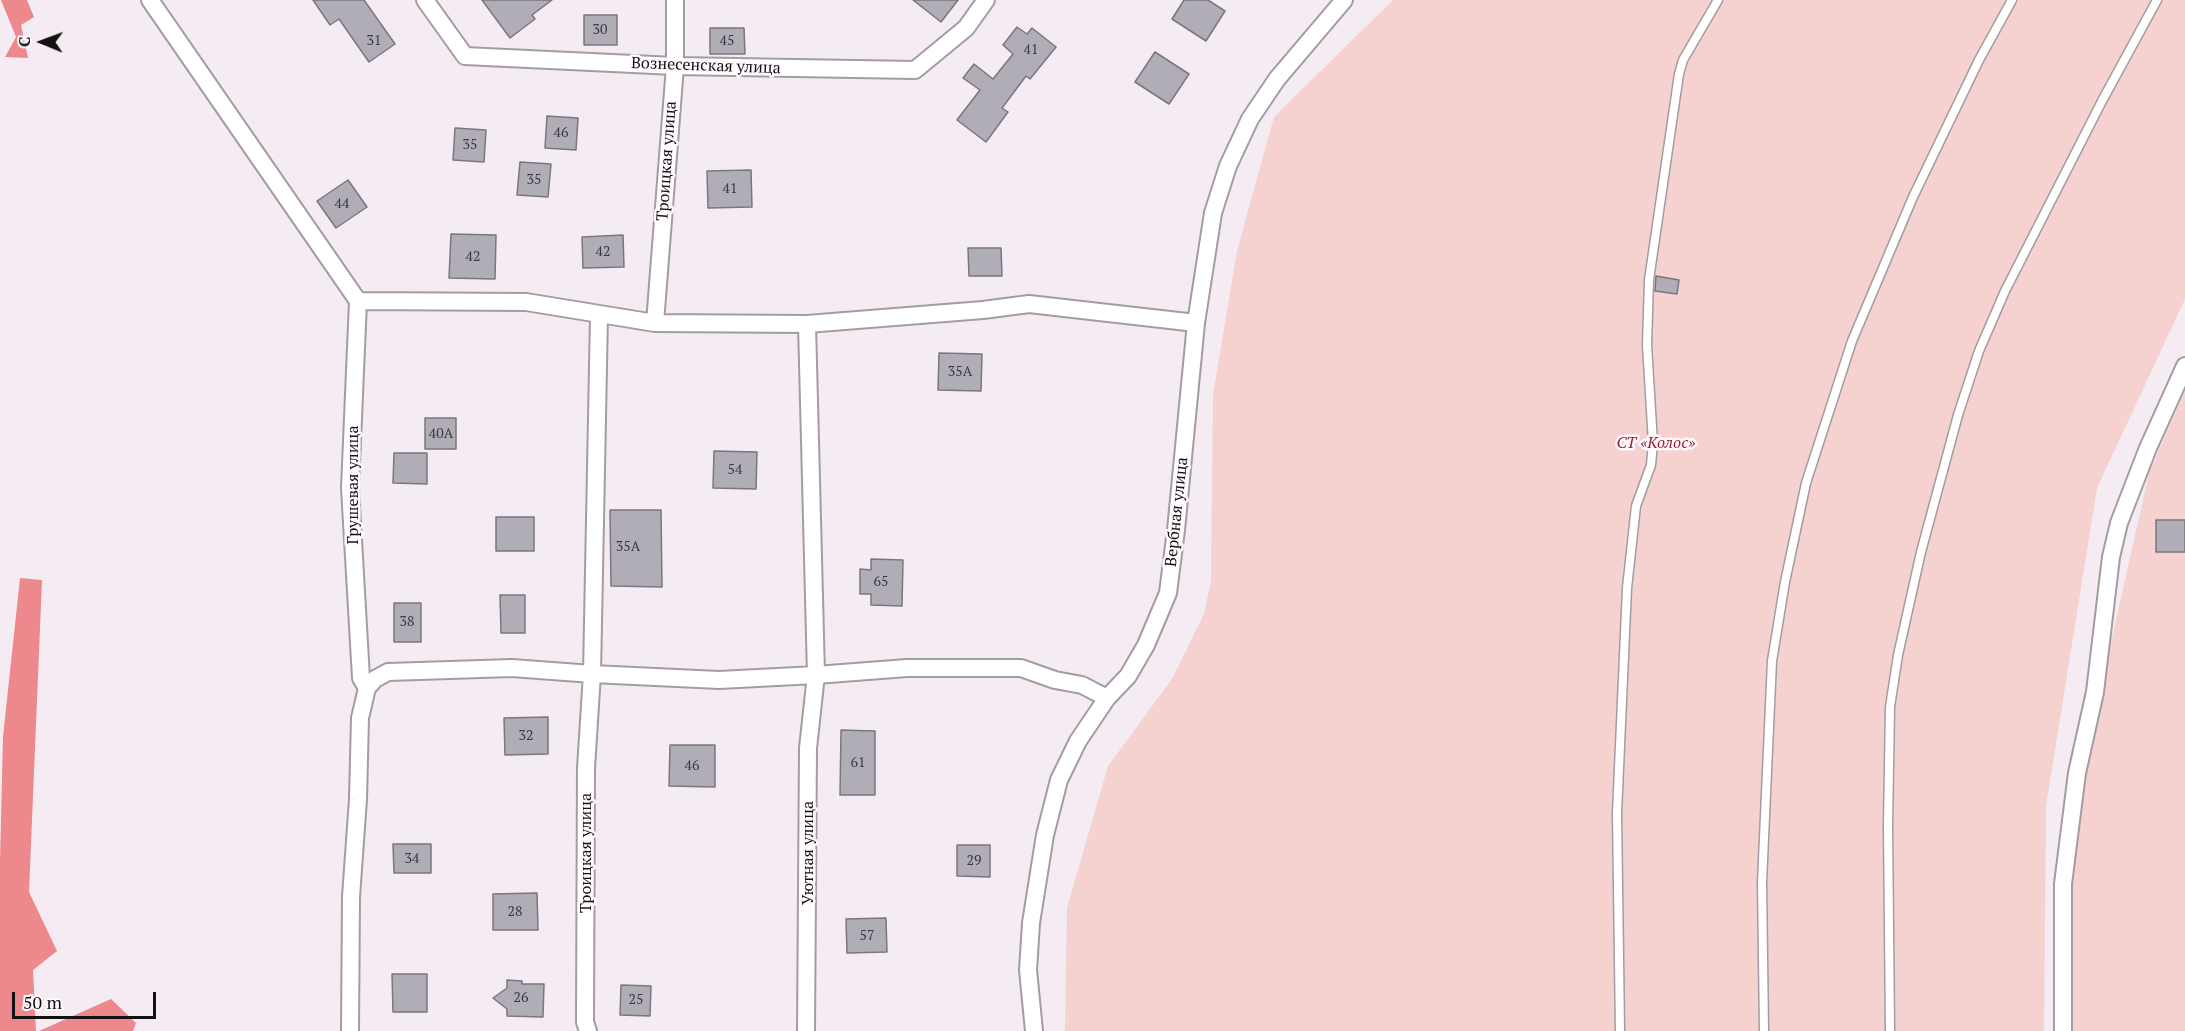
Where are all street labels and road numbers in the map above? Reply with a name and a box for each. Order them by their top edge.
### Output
street label: Вознесенская улица [631,54,781,78]
street label: Троицкая улица [653,100,681,222]
street label: Грушевая улица [343,425,363,545]
street label: Вербная улица [1162,456,1192,568]
street label: Троицкая улица [576,793,596,913]
street label: Уютная улица [798,801,818,905]

